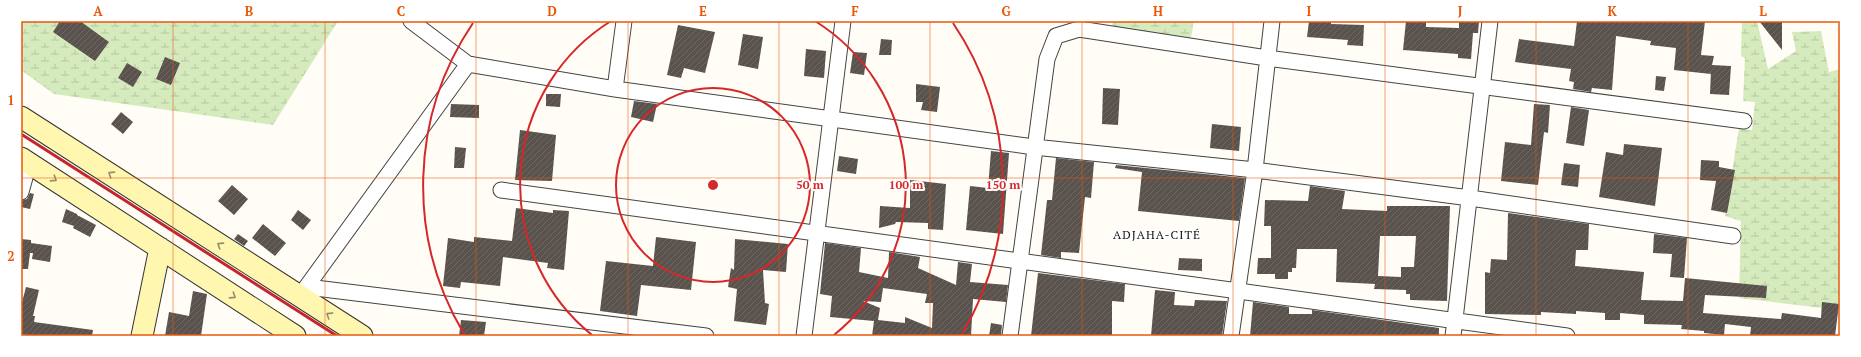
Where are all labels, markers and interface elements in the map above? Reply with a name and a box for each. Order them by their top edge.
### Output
text: A [93,2,103,20]
text: B [245,2,253,20]
text: C [397,2,405,20]
text: D [547,2,557,20]
text: E [699,2,707,20]
text: F [851,2,859,20]
text: G [1001,2,1011,20]
text: H [1153,2,1163,20]
text: I [1307,2,1312,20]
text: J [1458,2,1463,20]
text: K [1607,2,1617,20]
text: L [1759,2,1767,20]
text: 1 [7,91,15,109]
one-way arrow [108,172,115,179]
one-way arrow [50,174,57,182]
text: 50 m [796,177,824,192]
text: 100 m [889,177,923,192]
text: 150 m [986,177,1020,192]
centre of rings [706,178,720,192]
district label: ADJAHA-CITÉ [1113,227,1201,242]
one-way arrow [217,242,224,249]
text: 2 [7,247,15,265]
one-way arrow [229,291,236,299]
one-way arrow [326,312,333,320]

